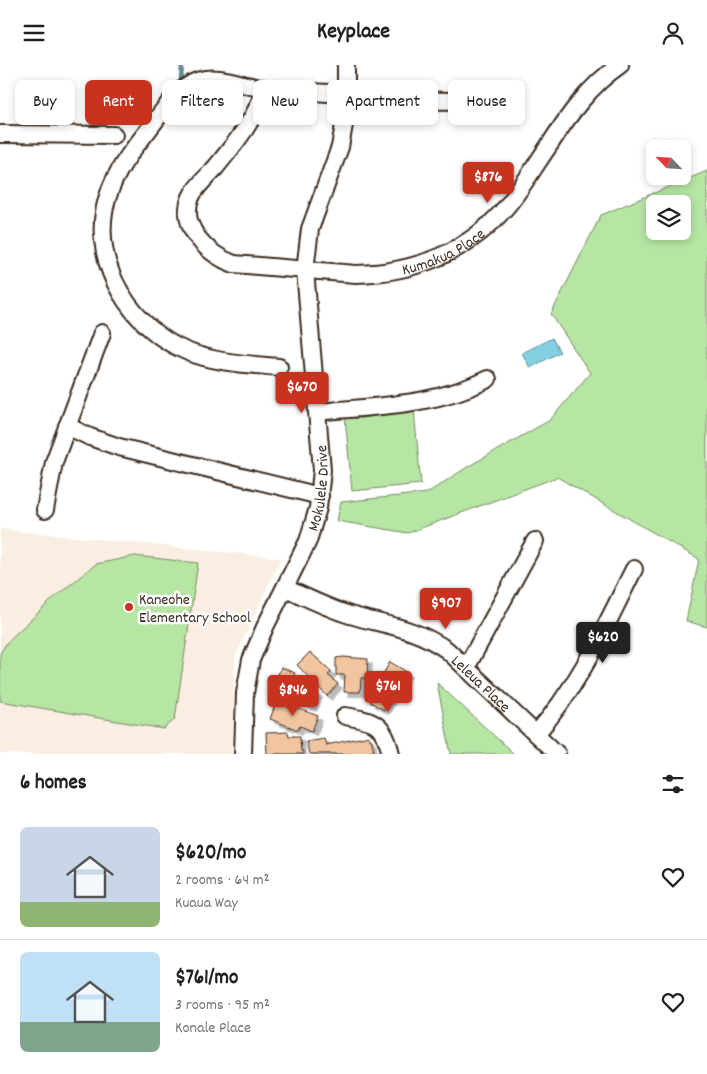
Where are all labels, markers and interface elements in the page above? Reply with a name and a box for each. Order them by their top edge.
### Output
text: Keyplace [317,17,390,48]
icon: menu [20,19,48,47]
icon: person [659,19,687,47]
chip: Buy [15,80,75,125]
chip: Rent [85,80,152,125]
chip: Filters [162,80,243,125]
chip: New [253,80,317,125]
chip: Apartment [327,80,438,125]
chip: House [448,80,525,125]
north arrow [646,140,691,185]
map controls [646,140,691,240]
pin: $876 [458,161,518,204]
text: $876 [474,166,502,189]
button: layers [646,195,691,240]
street label: Kumakua Place [400,224,491,282]
pin: $670 [272,371,332,414]
text: $670 [287,376,317,399]
street label: Mokulele Drive [303,444,336,534]
pin: $907 [416,587,476,630]
place label: Kaneohe Elementary School [139,589,251,630]
text: $907 [431,592,461,615]
marker: Kaneohe Elementary School [123,601,135,613]
pin: $620 [573,621,633,664]
text: $620 [587,626,619,649]
street label: Leleua Place [445,651,515,719]
pin: $761 [358,671,418,713]
pin: $846 [263,675,323,717]
text: $761 [375,675,401,698]
text: $846 [278,679,308,702]
text: 6 homes [20,769,87,799]
icon: filters [659,770,687,798]
text: $620/mo [175,839,246,869]
icon: home [60,847,120,907]
icon: heart [659,863,687,891]
text: 2 rooms · 64 m² [175,869,270,892]
text: Kuaua Way [175,892,238,915]
text: $761/mo [175,964,238,994]
icon: home [60,972,120,1032]
icon: heart [659,988,687,1016]
text: 3 rooms · 95 m² [175,994,270,1017]
text: Konale Place [175,1017,251,1040]

